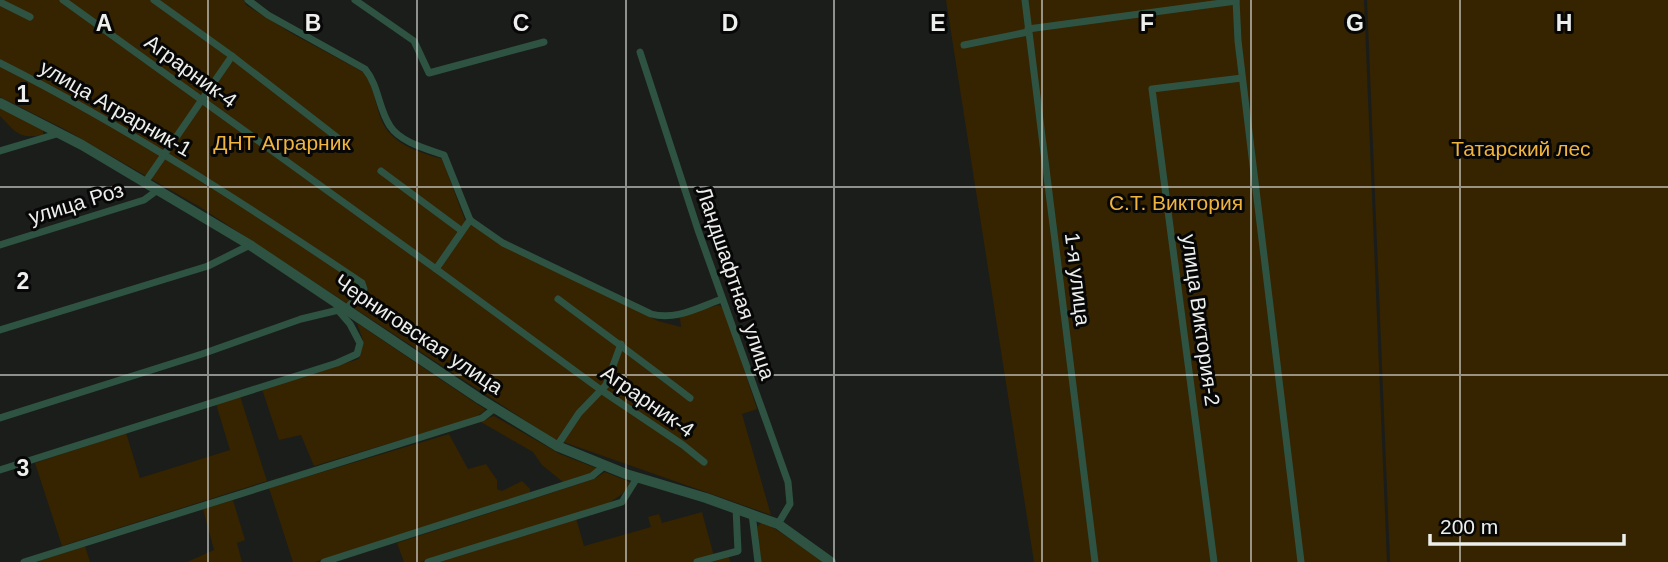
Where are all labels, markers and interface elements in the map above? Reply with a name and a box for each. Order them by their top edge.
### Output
text: A [96,10,112,36]
text: B [305,10,321,36]
text: C [513,10,529,36]
text: D [722,10,738,36]
text: E [930,10,946,36]
text: F [1140,10,1154,36]
text: G [1346,10,1364,36]
text: H [1556,10,1572,36]
street label: Аграрник-4 [141,30,242,112]
street label: улица Аграрник-1 [36,55,196,161]
text: 1 [17,81,30,107]
park label: ДНТ Аграрник [213,131,351,154]
park label: Татарский лес [1451,137,1591,160]
street label: улица Роз [26,178,126,228]
street label: Ландшафтная улица [692,184,780,383]
park label: С.Т. Виктория [1109,191,1243,214]
street label: 1-я улица [1061,231,1095,327]
street label: улица Виктория-2 [1178,233,1224,407]
text: 2 [17,268,29,294]
street label: Черниговская улица [331,269,507,399]
street label: Аграрник-4 [597,361,699,442]
text: 3 [17,455,29,481]
scale bar [1430,503,1624,546]
text: 200 m [1440,515,1498,538]

